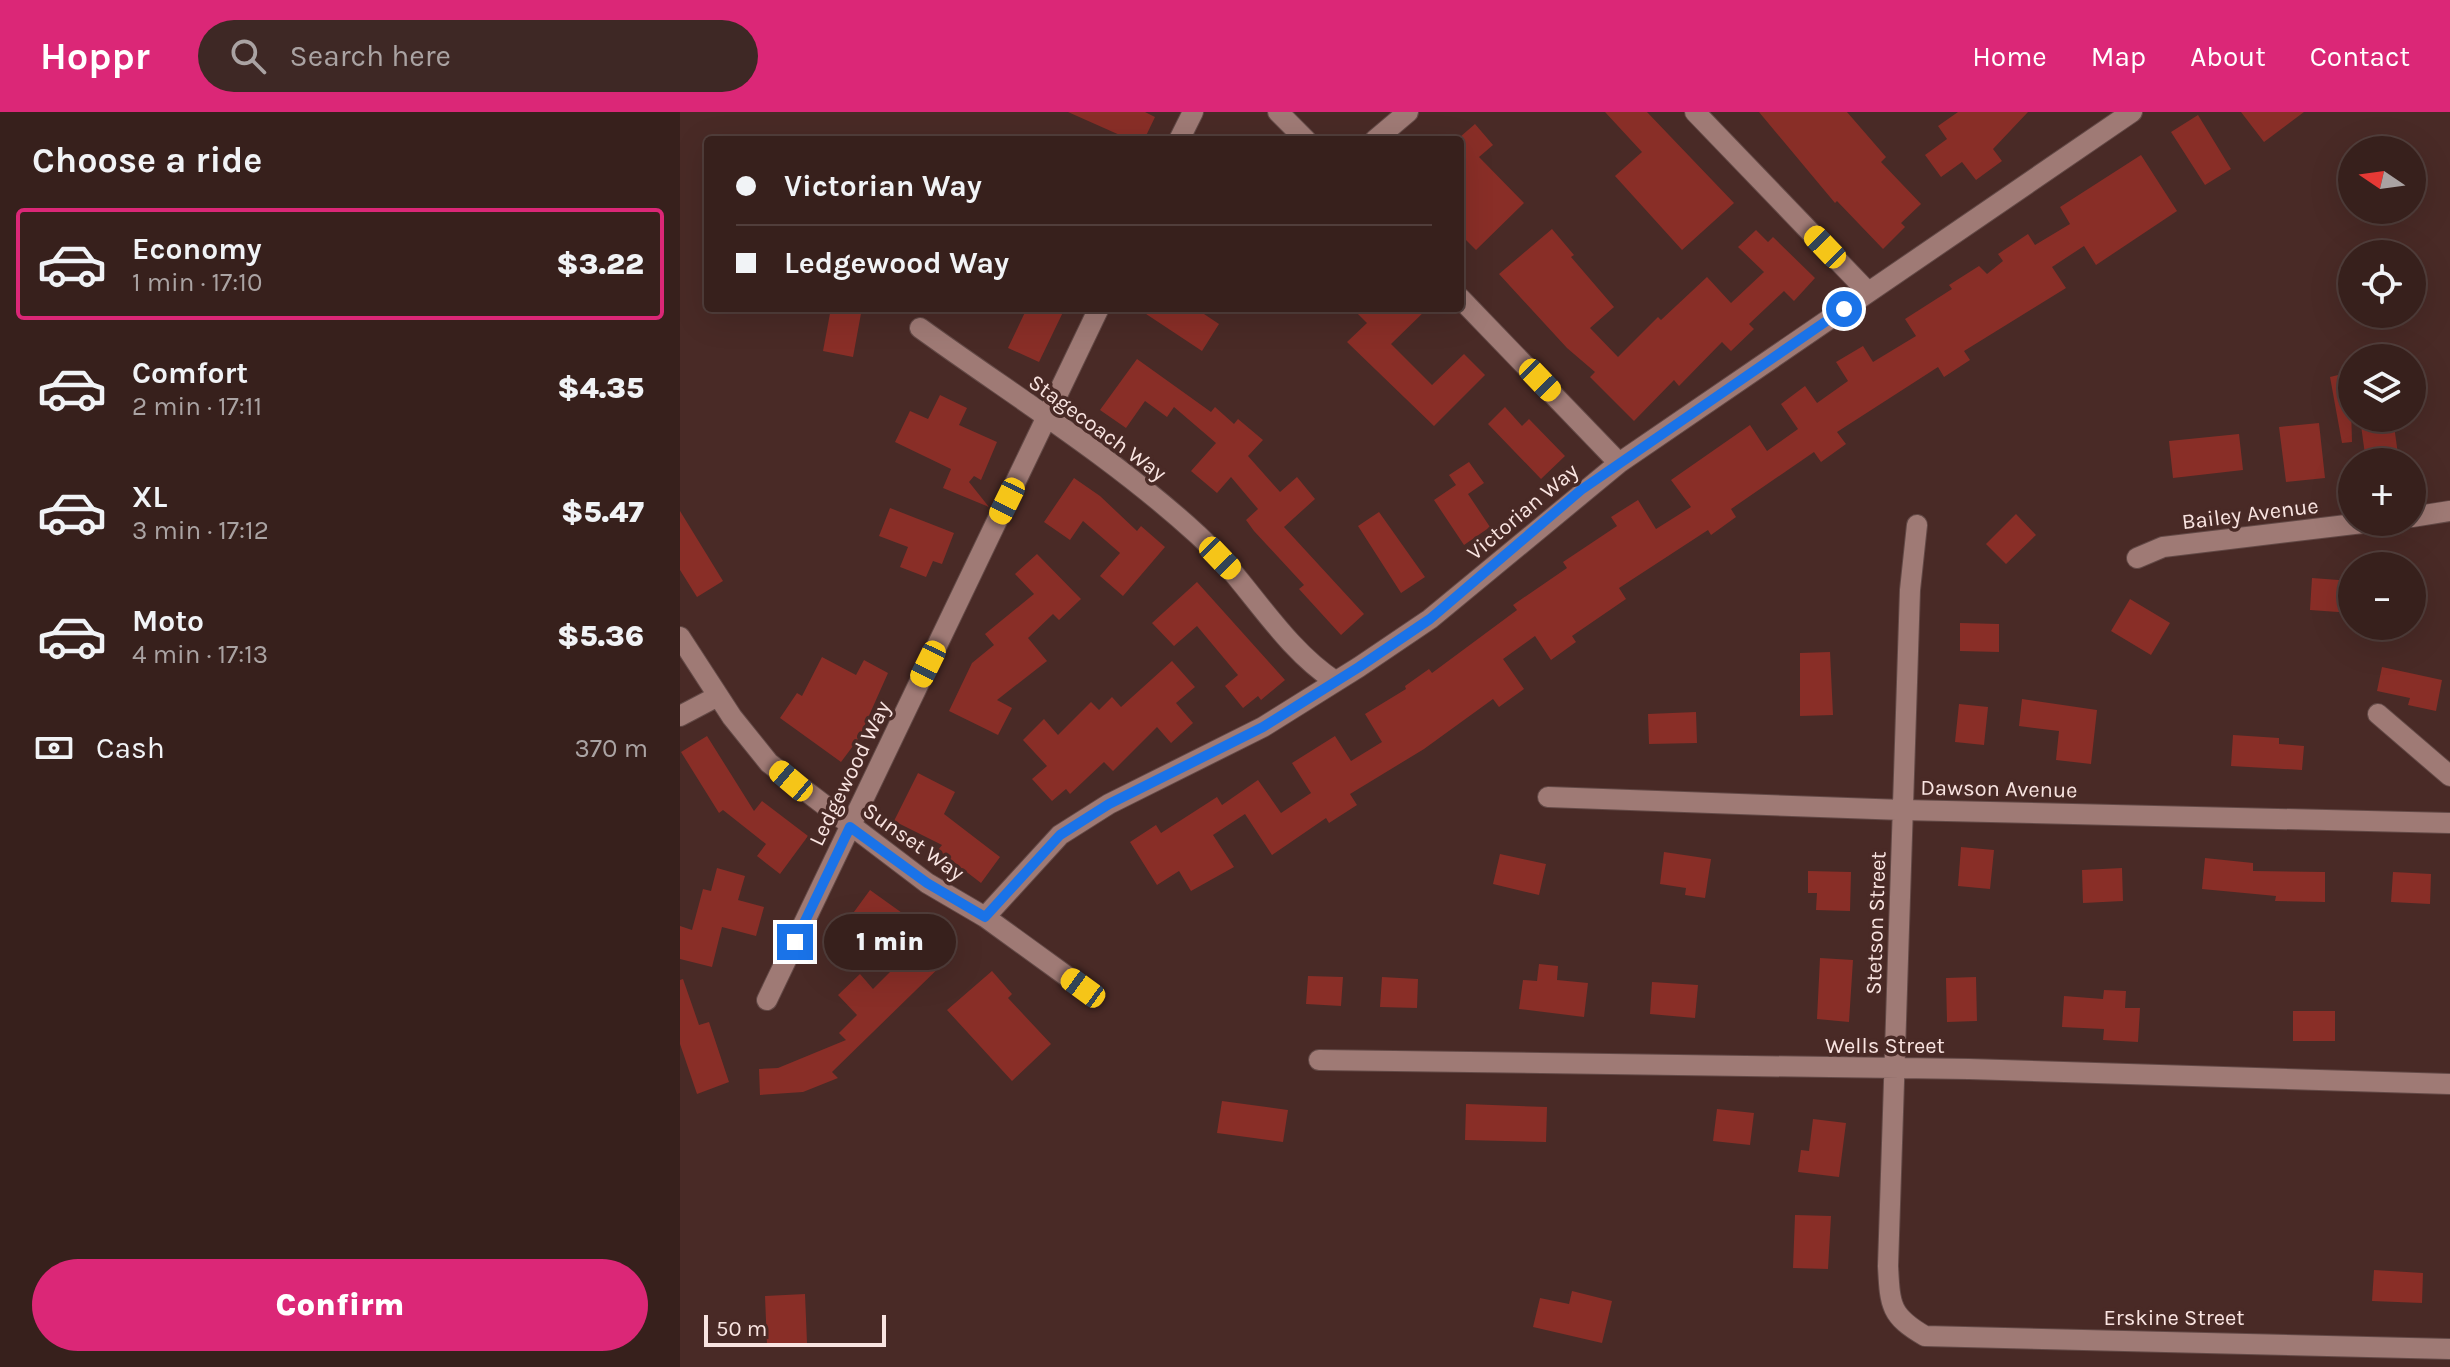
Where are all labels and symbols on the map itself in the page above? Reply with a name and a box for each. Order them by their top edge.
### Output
north arrow [2338,136,2426,224]
car [1800,221,1850,273]
route start [1826,291,1862,327]
car [1515,354,1565,406]
street label: Stagecoach Way [1023,369,1171,487]
street label: Victorian Way [1462,458,1583,566]
car [986,474,1028,528]
street label: Bailey Avenue [2180,493,2320,535]
car [1195,532,1245,584]
car [907,637,949,691]
street label: Ledgewood Way [804,697,896,850]
car [765,756,817,806]
street label: Dawson Avenue [1920,775,2078,803]
street label: Sunset Way [858,797,969,886]
street label: Stetson Street [1861,851,1891,995]
callout: 1 min [823,914,955,970]
route end [777,924,813,960]
car [1057,964,1109,1012]
street label: Wells Street [1825,1033,1945,1059]
street label: Erskine Street [2103,1305,2245,1331]
scale bar [704,1311,886,1347]

